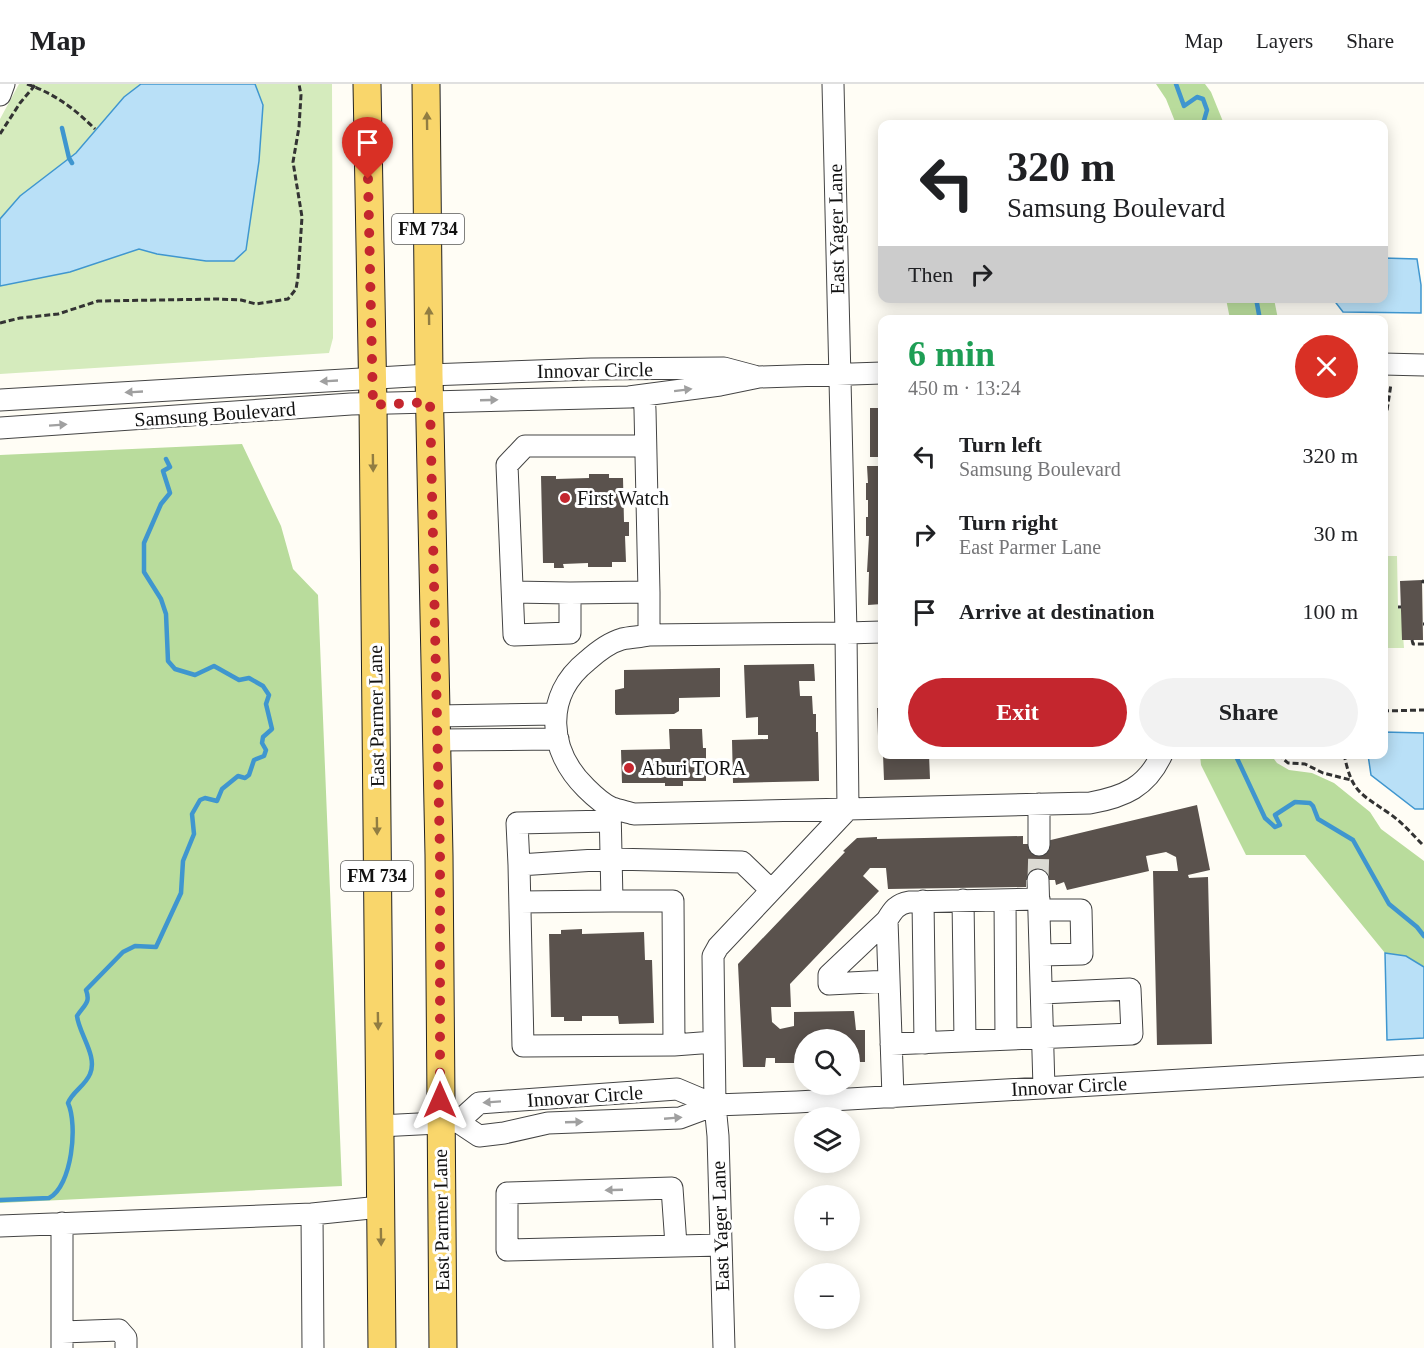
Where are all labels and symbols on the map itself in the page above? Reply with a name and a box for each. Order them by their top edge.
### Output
one-way arrow [422,112,432,131]
pin [342,117,393,179]
street label: East Yager Lane [824,163,849,294]
road number: FM 734 [392,214,464,244]
one-way arrow [424,307,434,326]
street label: Innovar Circle [537,358,653,382]
one-way arrow [320,376,339,385]
one-way arrow [674,386,693,395]
one-way arrow [125,387,144,397]
one-way arrow [479,396,498,405]
street label: Samsung Boulevard [134,397,296,432]
one-way arrow [49,420,68,429]
one-way arrow [368,454,378,473]
place label: First Watch [577,487,669,509]
marker: First Watch [558,491,572,505]
street label: East Parmer Lane [364,645,388,787]
place label: Aburi TORA [641,757,747,779]
marker: Aburi TORA [622,761,636,775]
one-way arrow [372,817,381,836]
road number: FM 734 [341,861,413,891]
one-way arrow [374,1012,383,1031]
position arrow [408,1068,472,1132]
street label: Innovar Circle [1010,1072,1128,1100]
street label: Innovar Circle [526,1081,644,1111]
one-way arrow [482,1097,501,1107]
one-way arrow [664,1113,683,1123]
one-way arrow [565,1118,584,1127]
street label: East Parmer Lane [429,1149,453,1291]
street label: East Yager Lane [707,1160,734,1292]
one-way arrow [604,1185,623,1194]
one-way arrow [376,1228,385,1247]

